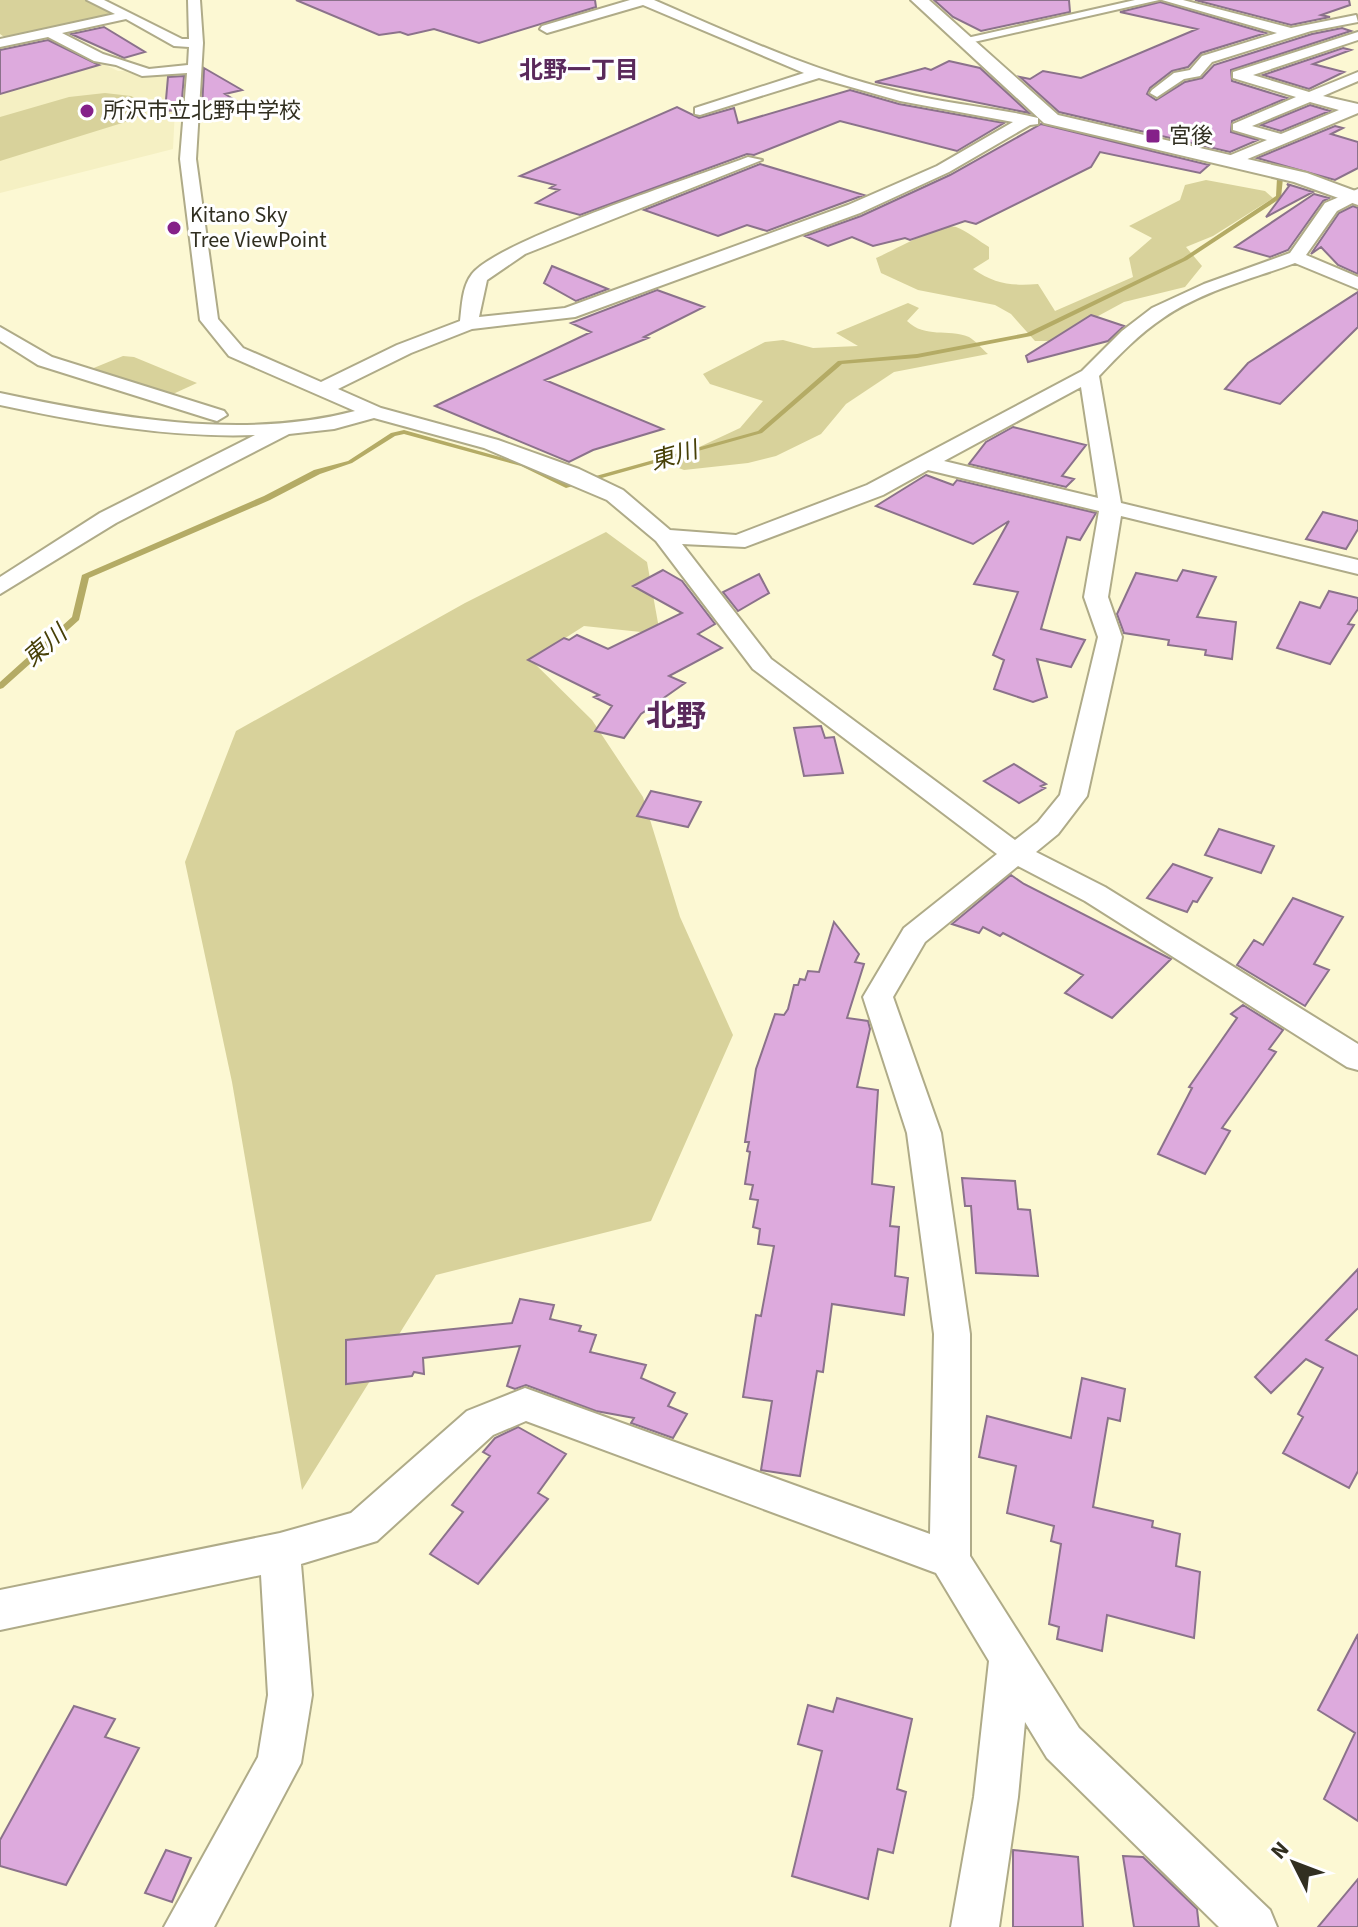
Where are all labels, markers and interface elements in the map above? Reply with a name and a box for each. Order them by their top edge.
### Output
district label: 北野一丁目 [519,53,639,88]
place label: 所沢市立北野中学校 [103,95,301,127]
marker: 所沢市立北野中学校 [78,102,96,120]
place label: 宮後 [1169,120,1213,152]
marker: 宮後 [1144,127,1162,145]
place label: Kitano Sky Tree ViewPoint [190,199,327,256]
marker: Kitano Sky Tree ViewPoint [165,219,183,237]
water label: 東川 [646,432,705,479]
water label: 東川 [15,615,77,675]
district label: 北野 [646,695,706,738]
north arrow [1254,1823,1334,1903]
text: N [1263,1834,1297,1866]

